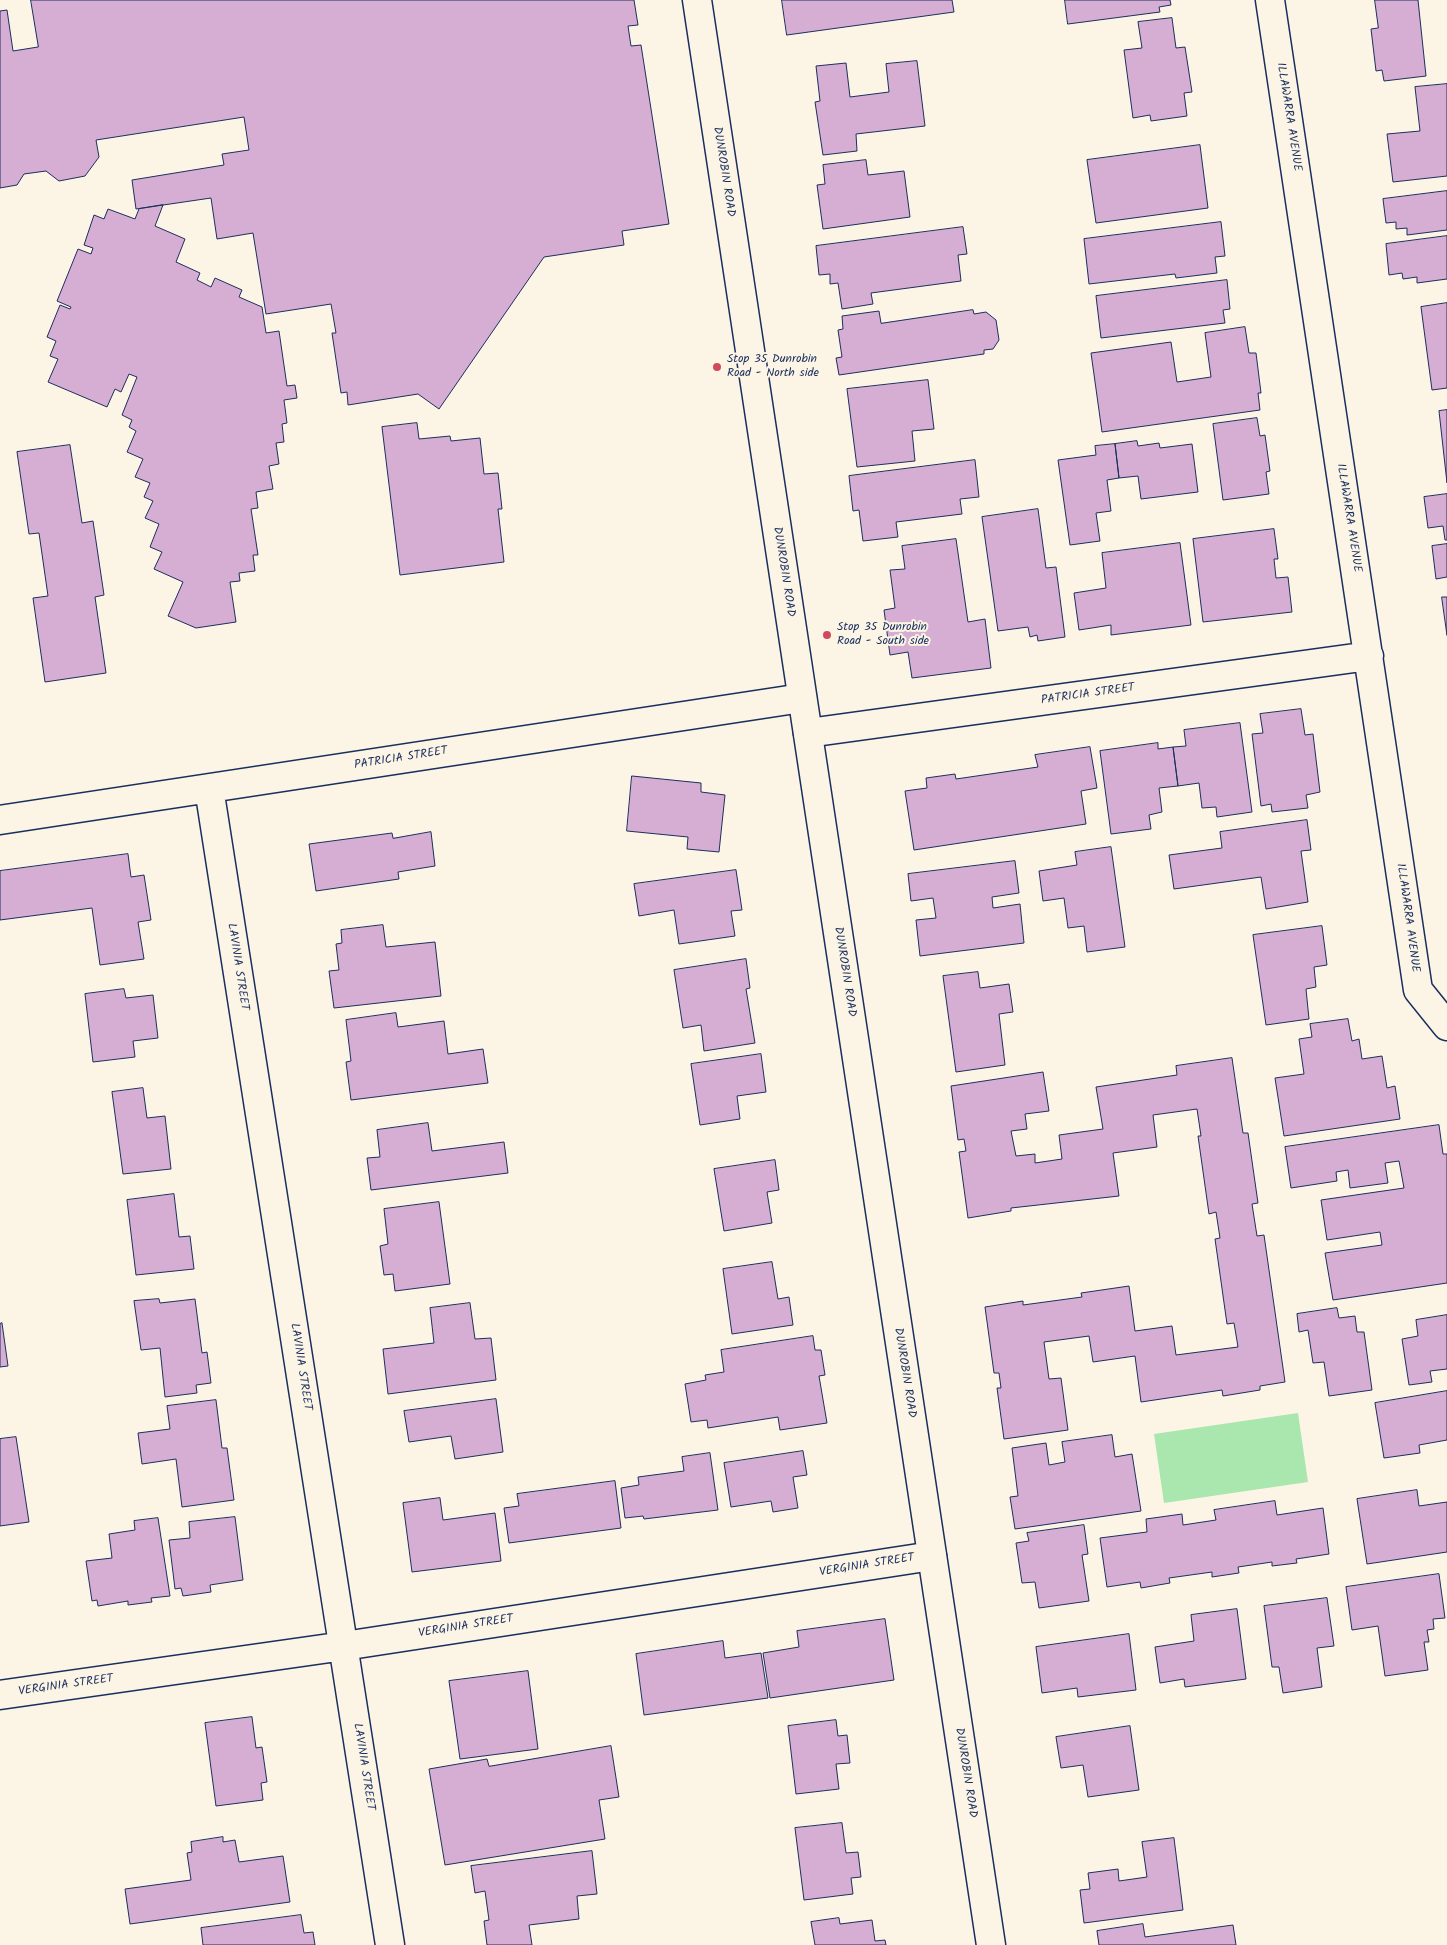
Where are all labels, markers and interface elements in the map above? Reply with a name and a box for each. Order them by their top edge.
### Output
street label: ILLAWARRA AVENUE [1272,62,1304,172]
street label: DUNROBIN ROAD [709,126,737,218]
place label: Stop 35 Dunrobin Road - North side [727,353,819,381]
marker: Stop 35 Dunrobin Road - North side [711,361,723,373]
street label: ILLAWARRA AVENUE [1332,463,1364,573]
street label: DUNROBIN ROAD [769,526,797,618]
place label: Stop 35 Dunrobin Road - South side [837,621,929,649]
marker: Stop 35 Dunrobin Road - South side [821,629,833,641]
street label: PATRICIA STREET [1040,681,1136,709]
street label: PATRICIA STREET [353,745,449,773]
street label: ILLAWARRA AVENUE [1392,863,1422,973]
street label: LAVINIA STREET [223,922,251,1012]
street label: DUNROBIN ROAD [830,926,858,1018]
street label: LAVINIA STREET [286,1322,314,1412]
street label: DUNROBIN ROAD [890,1327,918,1419]
street label: VERGINIA STREET [819,1551,915,1581]
street label: VERGINIA STREET [418,1612,514,1642]
street label: VERGINIA STREET [18,1672,114,1700]
street label: LAVINIA STREET [349,1722,377,1812]
street label: DUNROBIN ROAD [951,1727,979,1819]

